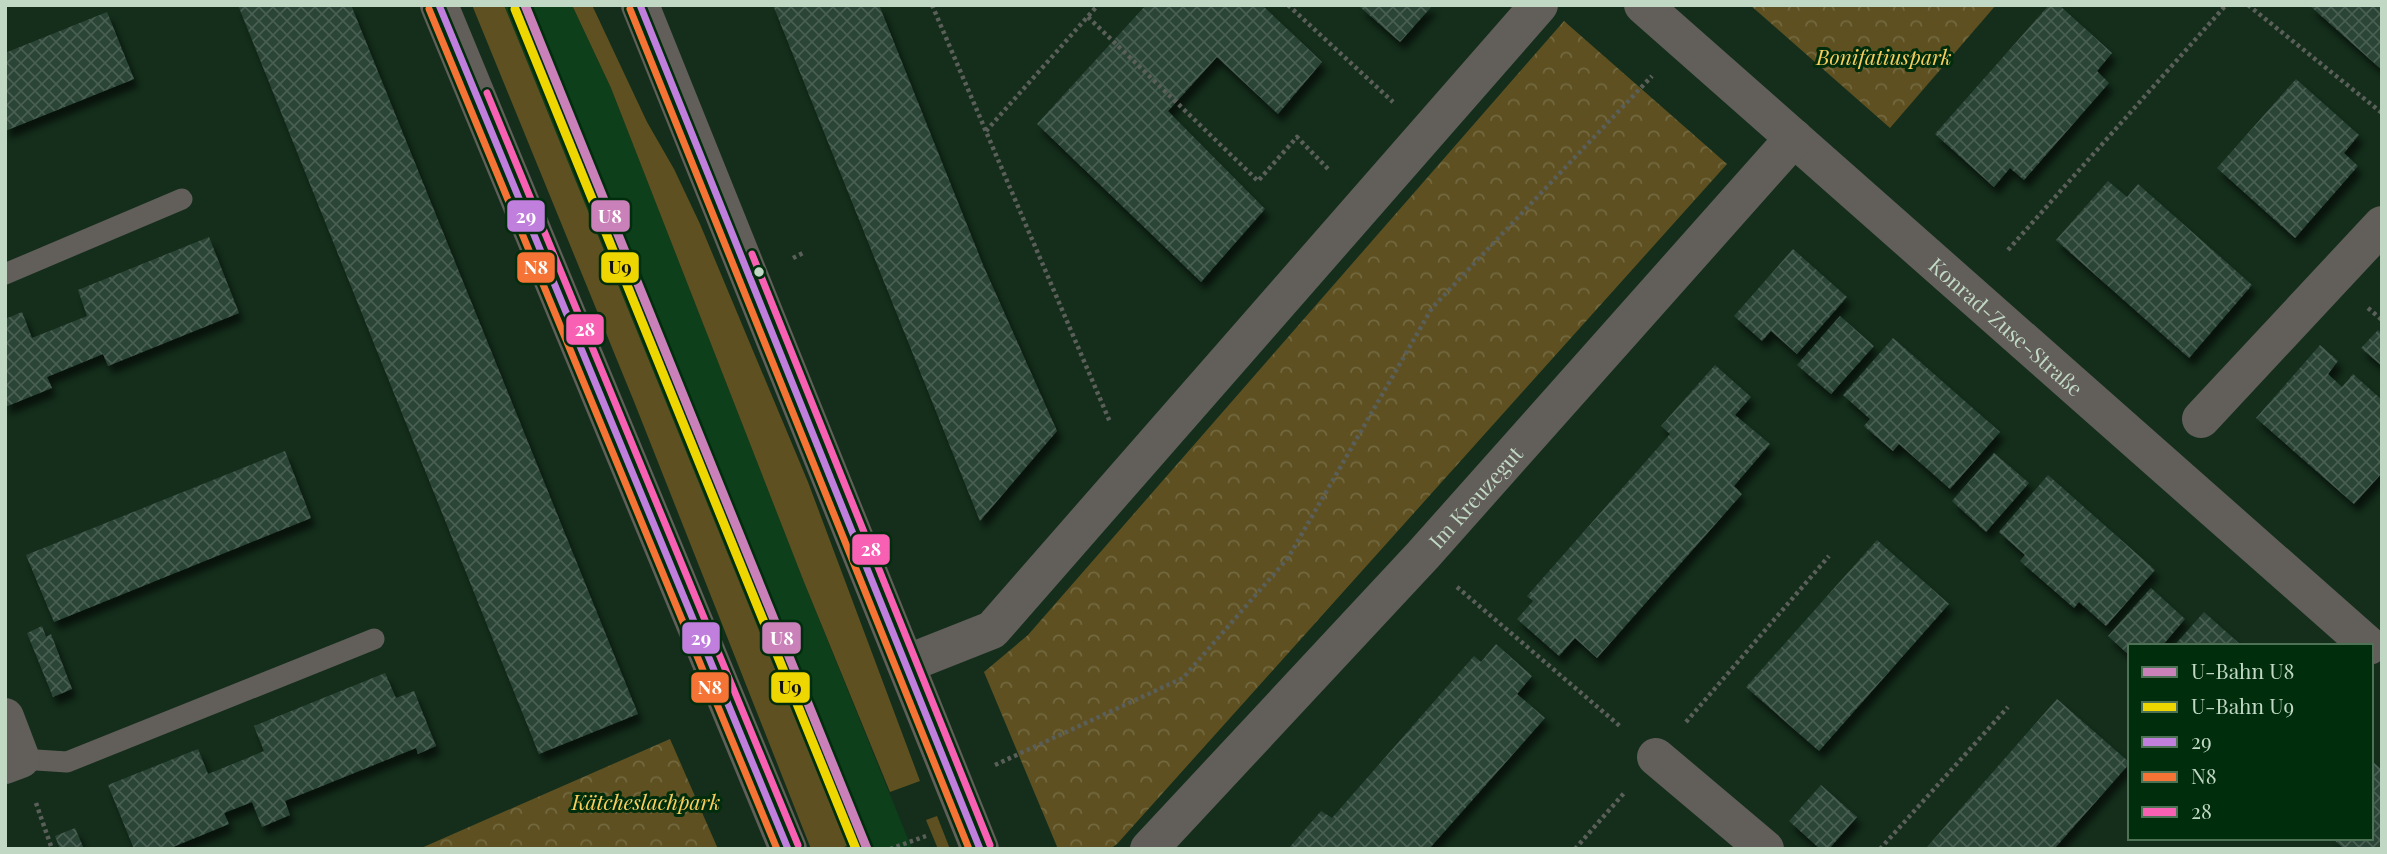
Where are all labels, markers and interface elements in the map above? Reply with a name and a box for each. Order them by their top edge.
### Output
park label: Bonifatiuspark [1815,42,1952,70]
line badge: 29 [506,199,546,233]
line badge: U8 [590,199,631,233]
text: 29 [516,202,536,228]
text: U8 [598,202,622,228]
street label: Konrad-Zuse-Straße [1924,250,2090,402]
line badge: N8 [516,251,556,284]
line badge: U9 [600,251,640,284]
text: N8 [524,253,548,279]
text: U9 [608,253,632,279]
unlabelled marker [752,265,766,279]
line badge: 28 [565,313,605,346]
text: 28 [575,315,595,341]
street label: Im Kreuzegut [1422,439,1528,554]
line badge: 28 [851,533,891,566]
text: 28 [861,535,881,561]
line badge: 29 [681,621,721,655]
line badge: U8 [761,621,802,655]
text: 29 [691,624,711,650]
text: U8 [770,624,794,650]
legend [2128,644,2373,840]
text: U-Bahn U8 [2191,656,2294,684]
line badge: N8 [690,671,730,704]
line badge: U9 [770,671,811,704]
text: N8 [698,673,722,699]
text: U9 [778,673,802,699]
text: U-Bahn U9 [2191,691,2294,719]
text: 29 [2191,726,2212,754]
text: N8 [2191,761,2217,789]
park label: Kätcheslachpark [571,787,720,815]
text: 28 [2191,796,2212,824]

